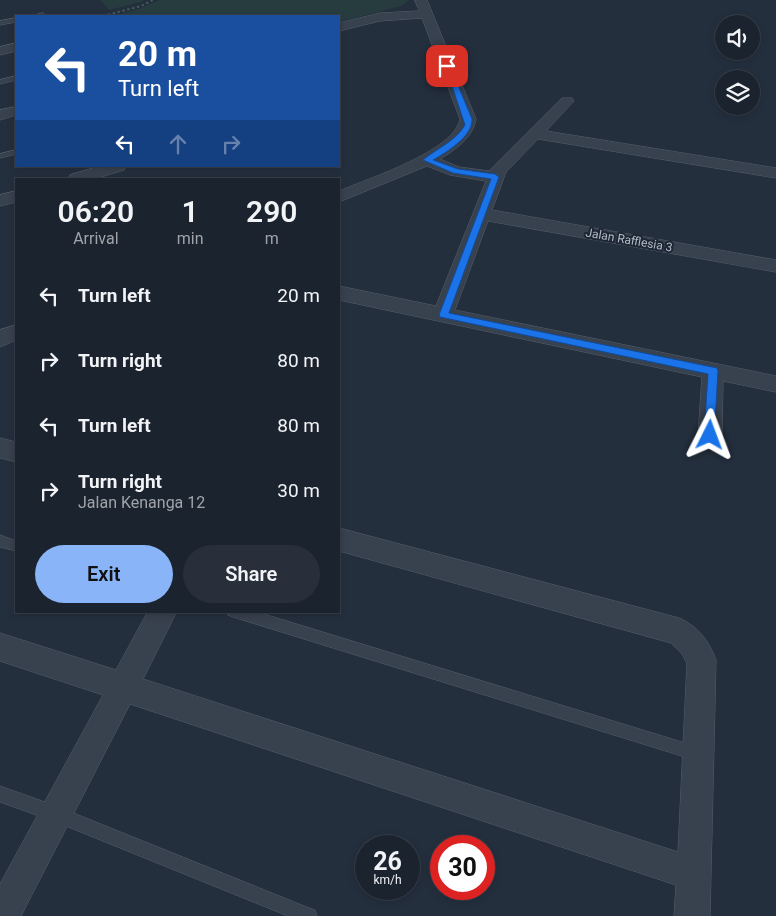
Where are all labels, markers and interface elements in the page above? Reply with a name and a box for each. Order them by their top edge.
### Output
map controls [715,15,760,115]
button: sound [715,15,760,60]
text: 20 m [118,34,197,75]
icon: left [35,35,100,100]
pin [426,45,468,87]
icon: arrive [433,52,461,80]
button: layers [715,70,760,115]
text: Turn left [118,76,199,101]
icon: left [111,130,139,158]
icon: ahead [164,130,192,158]
icon: right [217,130,245,158]
text: 06:20 [58,194,134,229]
text: 1 [182,194,199,229]
text: 290 [246,194,297,229]
street label: Jalan Rafflesia 3 [584,225,674,255]
text: Arrival [73,229,119,248]
text: min [177,229,204,248]
text: m [265,229,279,248]
icon: left [35,282,63,310]
text: Turn left [78,284,151,307]
text: 20 m [277,284,320,307]
icon: right [35,347,63,375]
text: Turn right [78,349,162,372]
text: 80 m [277,349,320,372]
position arrow [683,408,735,460]
icon: left [35,412,63,440]
text: Turn left [78,414,151,437]
text: 80 m [277,414,320,437]
text: Turn right [78,470,162,493]
icon: right [35,477,63,505]
text: 30 m [277,479,320,502]
text: Jalan Kenanga 12 [78,493,205,512]
button: Exit [35,545,173,603]
button: Share [183,545,320,603]
speed limit sign: 30 [430,835,495,900]
text: 26 [373,847,402,876]
text: km/h [373,873,402,887]

